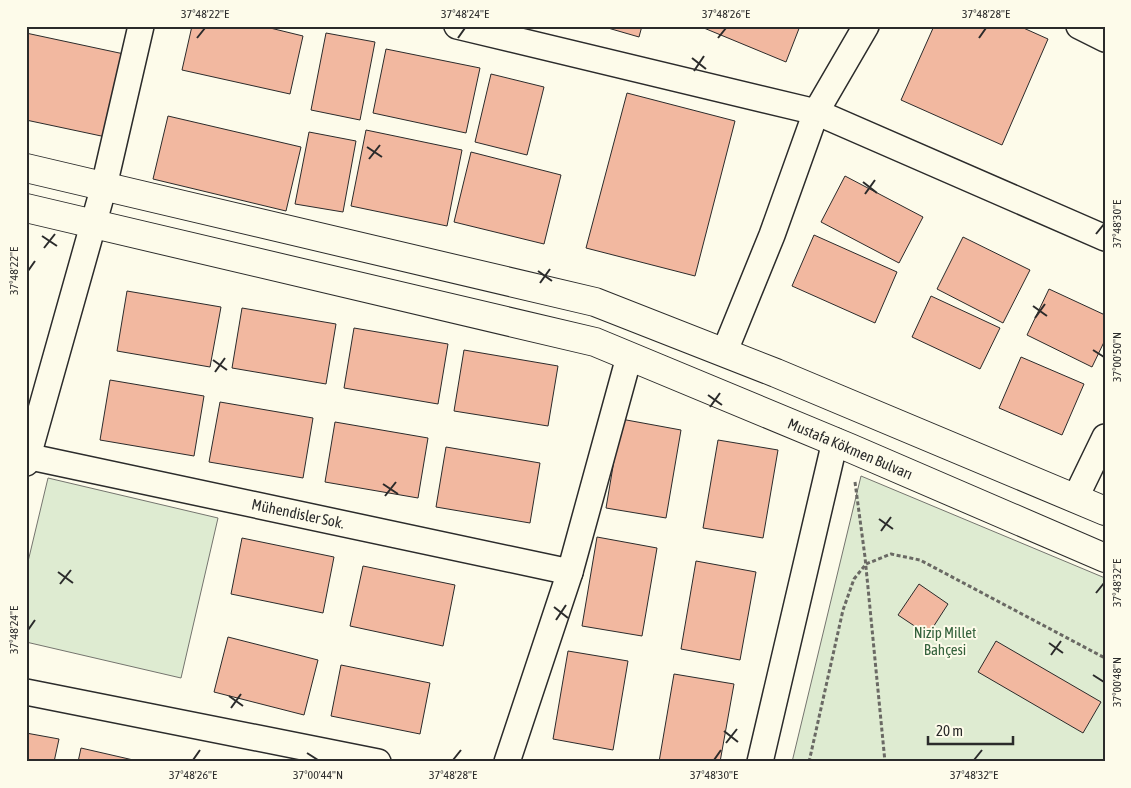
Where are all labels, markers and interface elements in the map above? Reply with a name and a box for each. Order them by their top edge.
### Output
text: 37°48'22"E [181,7,229,21]
text: 37°48'24"E [441,7,489,21]
text: 37°48'26"E [702,7,750,21]
text: 37°48'28"E [962,7,1010,21]
text: 37°48'30"E [1110,200,1124,248]
text: 37°48'22"E [7,247,21,295]
text: 37°00'50"N [1110,332,1124,382]
street label: Mustafa Kökmen Bulvarı [785,415,915,482]
street label: Mühendisler Sok. [250,495,346,532]
text: 37°48'32"E [1110,559,1124,607]
text: 37°48'24"E [7,606,21,654]
park label: Nizip Millet Bahçesi [914,624,976,658]
text: 37°00'48"N [1110,657,1124,707]
scale bar [928,713,1014,745]
text: 20 m [936,722,963,739]
text: 37°48'26"E [169,768,217,782]
text: 37°00'44"N [293,768,343,782]
text: 37°48'28"E [429,768,477,782]
text: 37°48'30"E [690,768,738,782]
text: 37°48'32"E [950,768,998,782]

